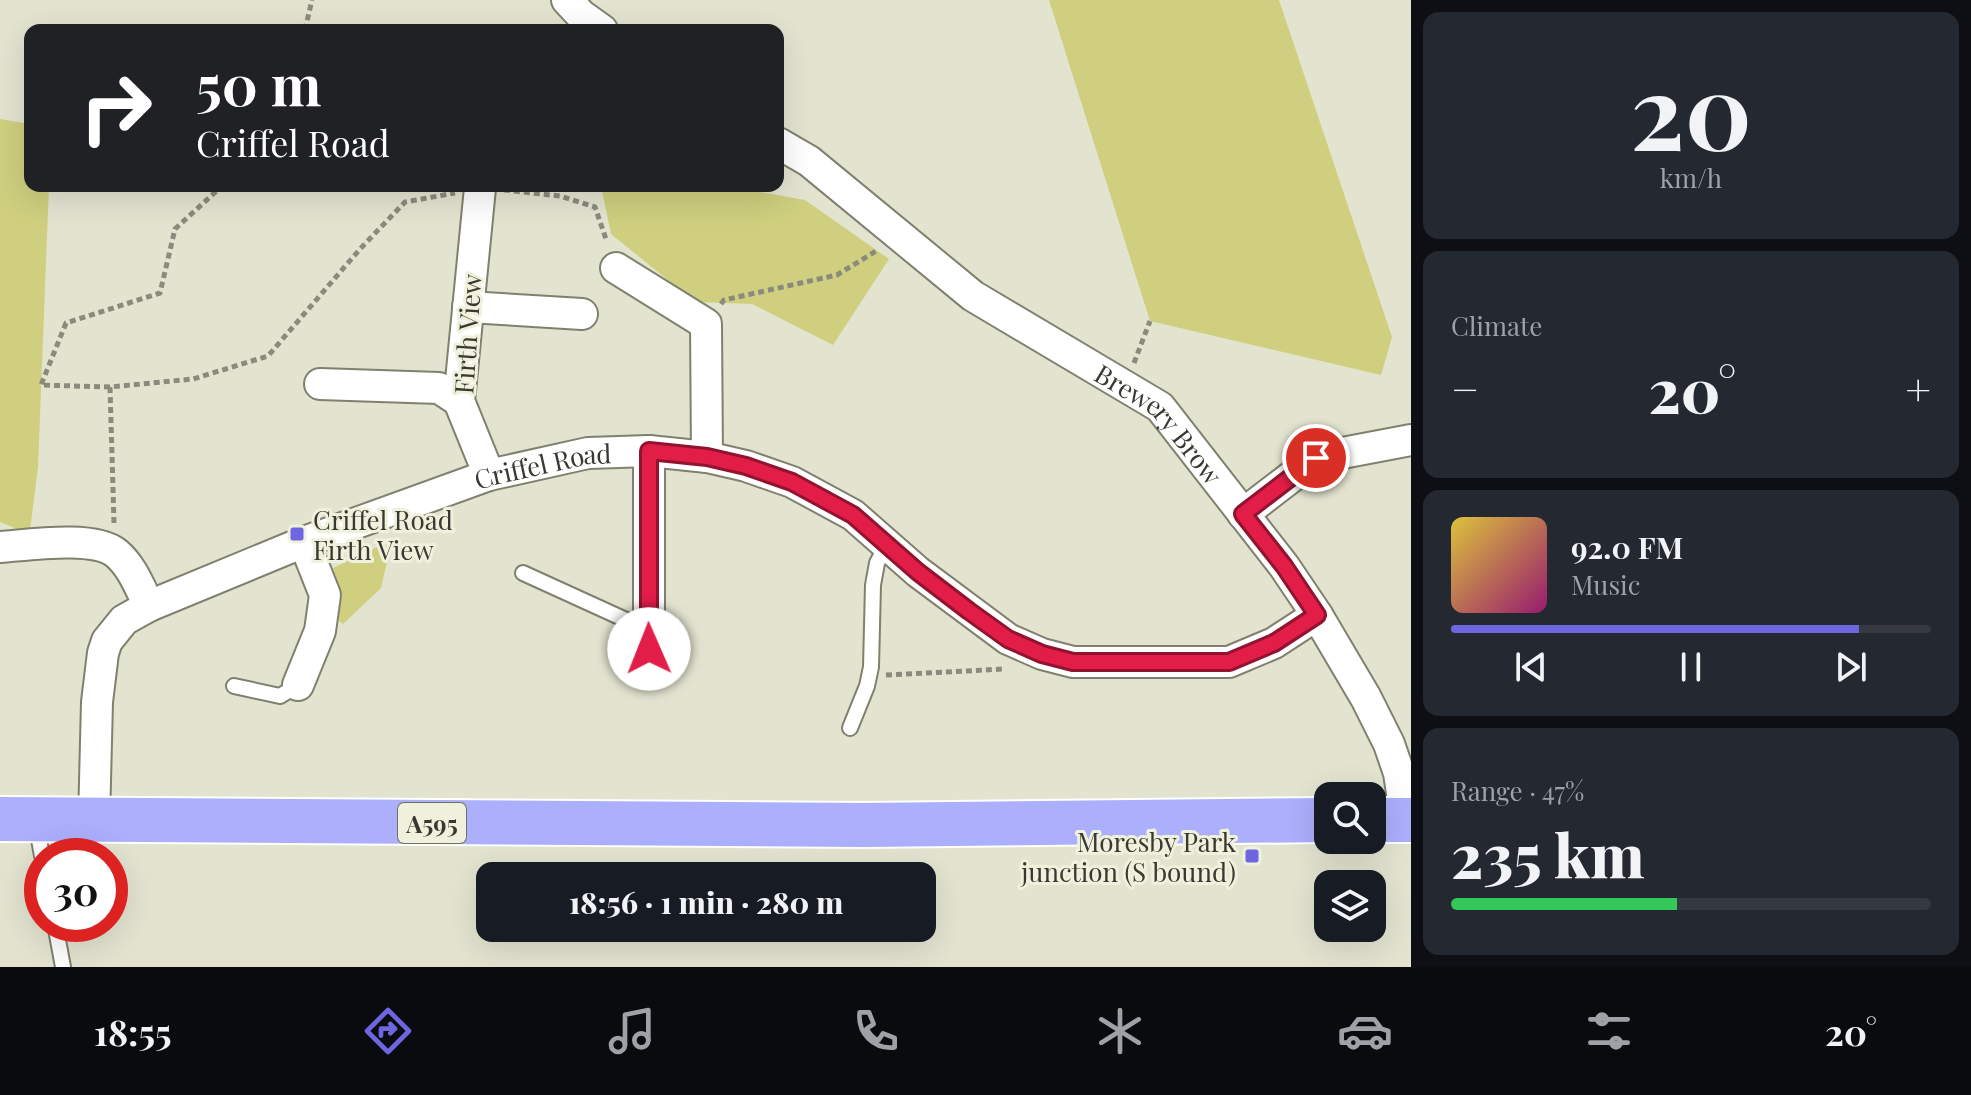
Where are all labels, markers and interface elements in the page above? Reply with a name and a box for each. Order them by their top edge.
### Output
text: 20 [1630,38,1752,177]
text: 50 m [196,46,322,121]
icon: right [64,56,168,160]
text: Criffel Road [196,118,390,166]
text: km/h [1660,160,1722,195]
street label: Firth View [445,273,489,395]
text: Climate [1451,308,1542,343]
text: 20° [1648,348,1736,428]
street label: Brewery Brow [1089,355,1231,491]
text: − [1451,358,1479,417]
text: + [1905,358,1931,417]
pin [1282,424,1350,492]
street label: Criffel Road [469,435,612,497]
icon: arrive [1294,436,1338,480]
place label: Criffel Road Firth View [313,502,453,567]
marker: Criffel Road Firth View [288,525,306,543]
text: 92.0 FM [1571,527,1683,567]
text: Music [1571,567,1640,602]
position arrow [607,607,691,691]
icon: previous [1509,645,1553,689]
icon: pause [1669,645,1713,689]
icon: next [1829,645,1873,689]
text: Range · 47% [1451,773,1584,808]
map controls [1314,782,1386,942]
button: search [1314,782,1386,854]
road number: A595 [398,803,466,843]
text: 235 km [1451,813,1644,893]
place label: Moresby Park junction (S bound) [1020,824,1237,889]
speed limit sign: 30 [24,838,128,942]
marker: Moresby Park junction (S bound) [1243,847,1261,865]
button: layers [1314,870,1386,942]
text: 18:56 · 1 min · 280 m [569,882,843,922]
icon: directions [360,1003,416,1059]
icon: music [604,1003,660,1059]
icon: phone [848,1003,904,1059]
icon: climate [1092,1003,1148,1059]
icon: car [1337,1003,1393,1059]
icon: filters [1581,1003,1637,1059]
text: 18:55 [94,1007,172,1055]
text: 20° [1825,1007,1877,1055]

